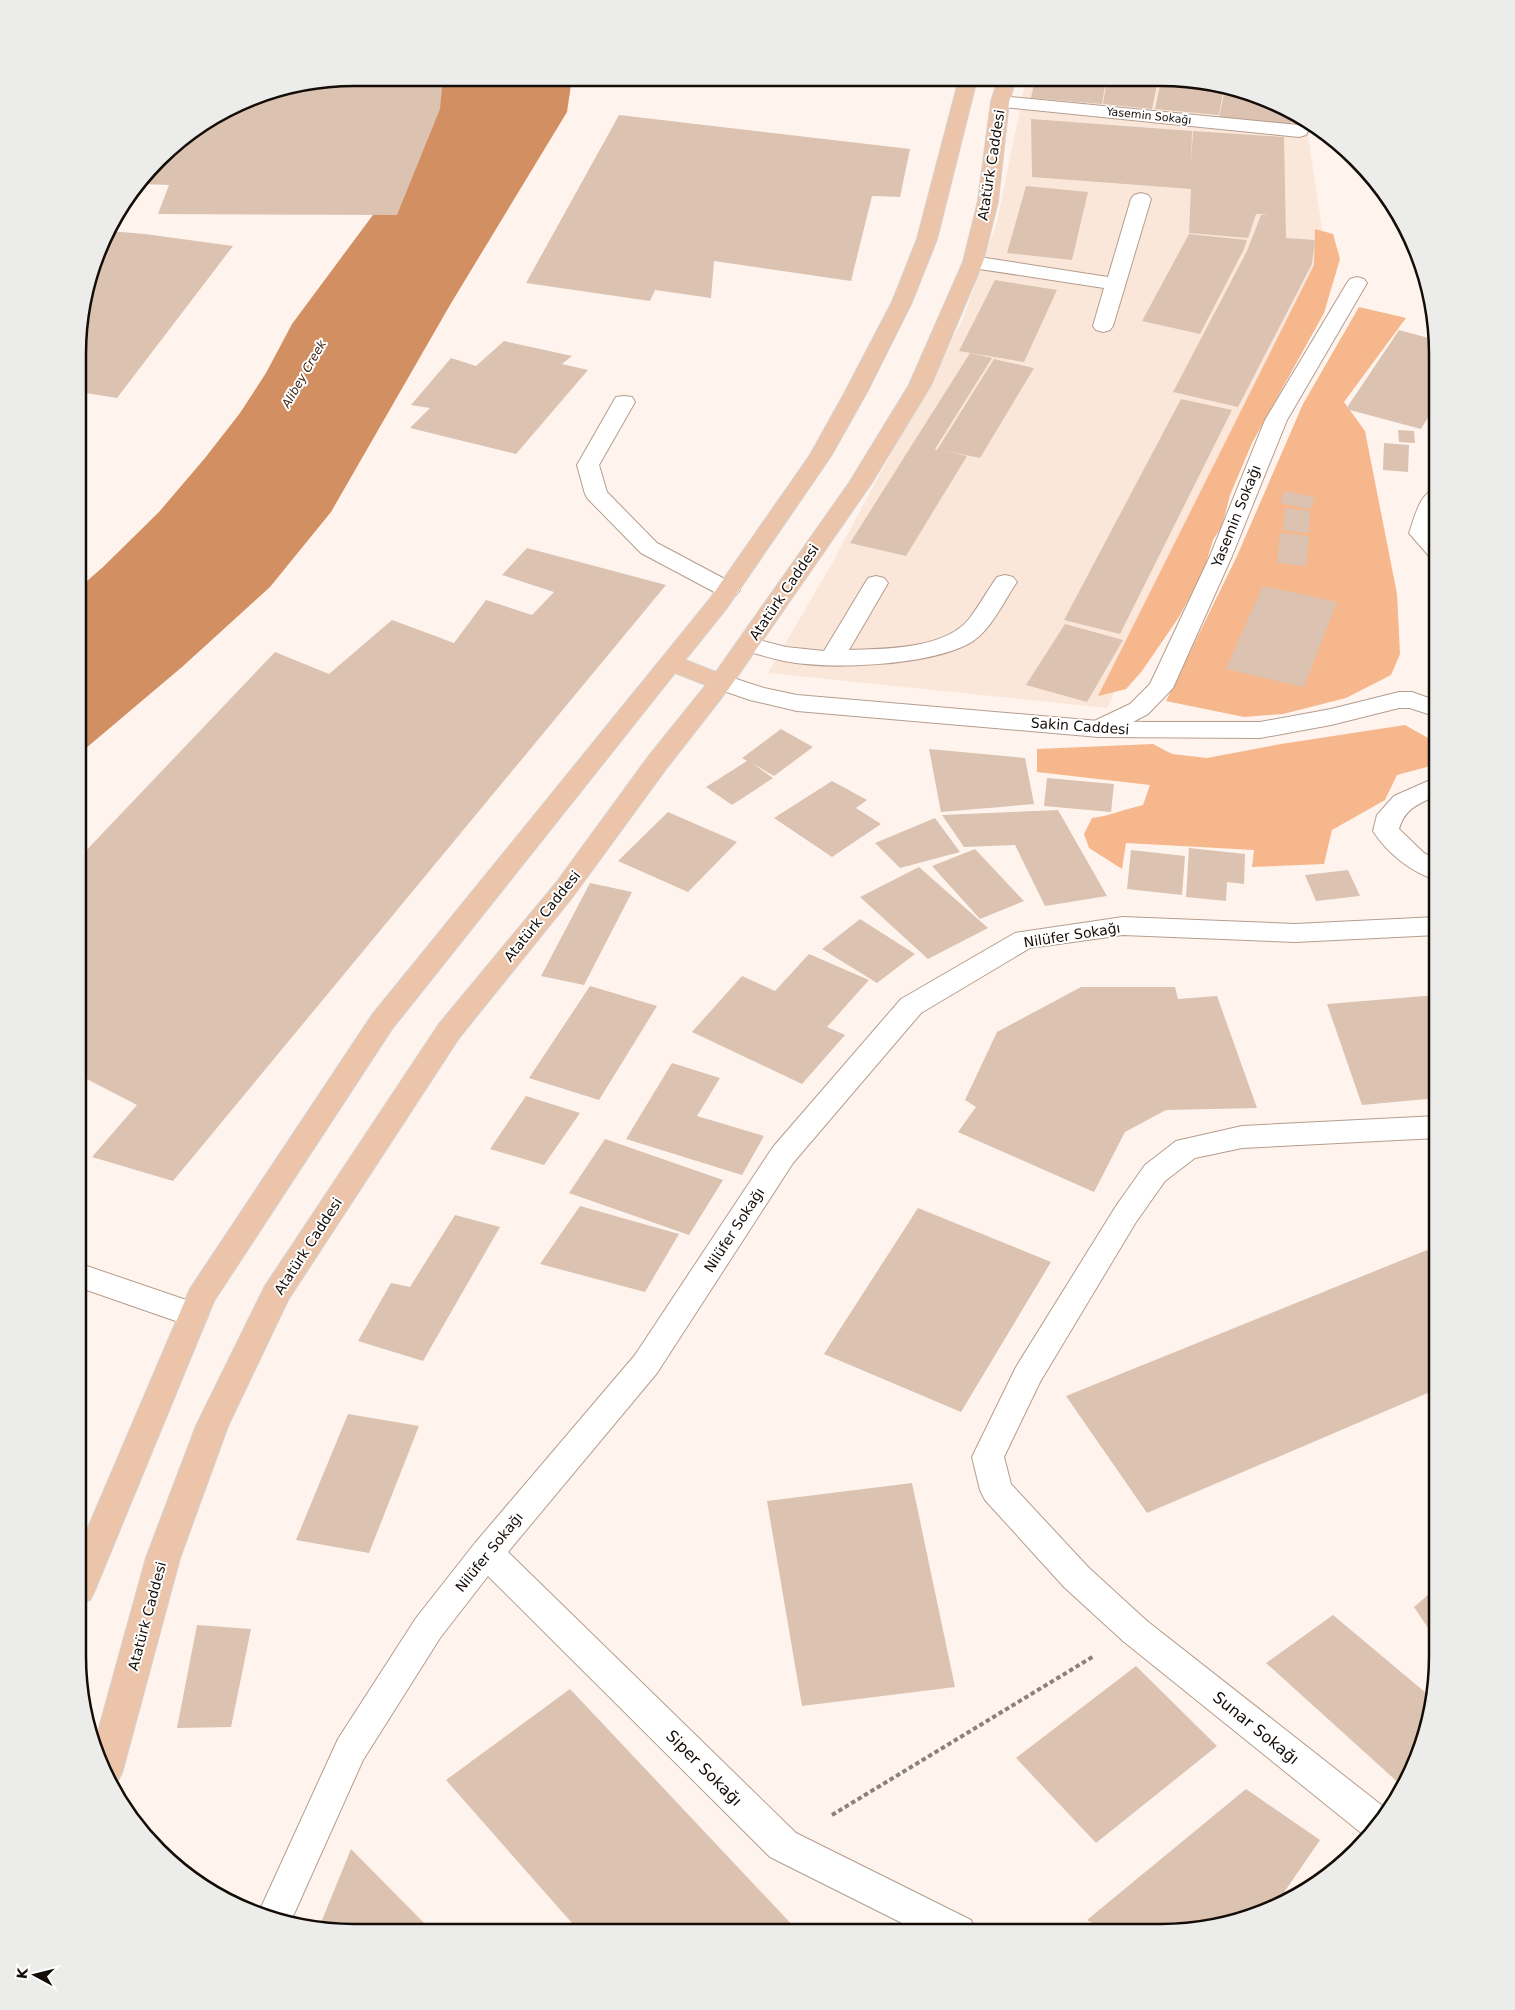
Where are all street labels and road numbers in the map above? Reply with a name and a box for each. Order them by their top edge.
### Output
street label: Yasemin Sokağı [1105,105,1192,127]
street label: Atatürk Caddesi [974,108,1008,222]
street label: Yasemin Sokağı [1208,463,1264,570]
street label: Atatürk Caddesi [746,541,822,643]
street label: Sakin Caddesi [1030,715,1130,737]
street label: Atatürk Caddesi [501,867,583,965]
street label: Nilüfer Sokağı [1023,919,1121,951]
street label: Nilüfer Sokağı [701,1185,767,1275]
street label: Atatürk Caddesi [271,1195,345,1297]
street label: Nilüfer Sokağı [452,1509,526,1595]
street label: Atatürk Caddesi [125,1560,169,1672]
street label: Sunar Sokağı [1209,1687,1303,1769]
street label: Siper Sokağı [662,1726,746,1810]

